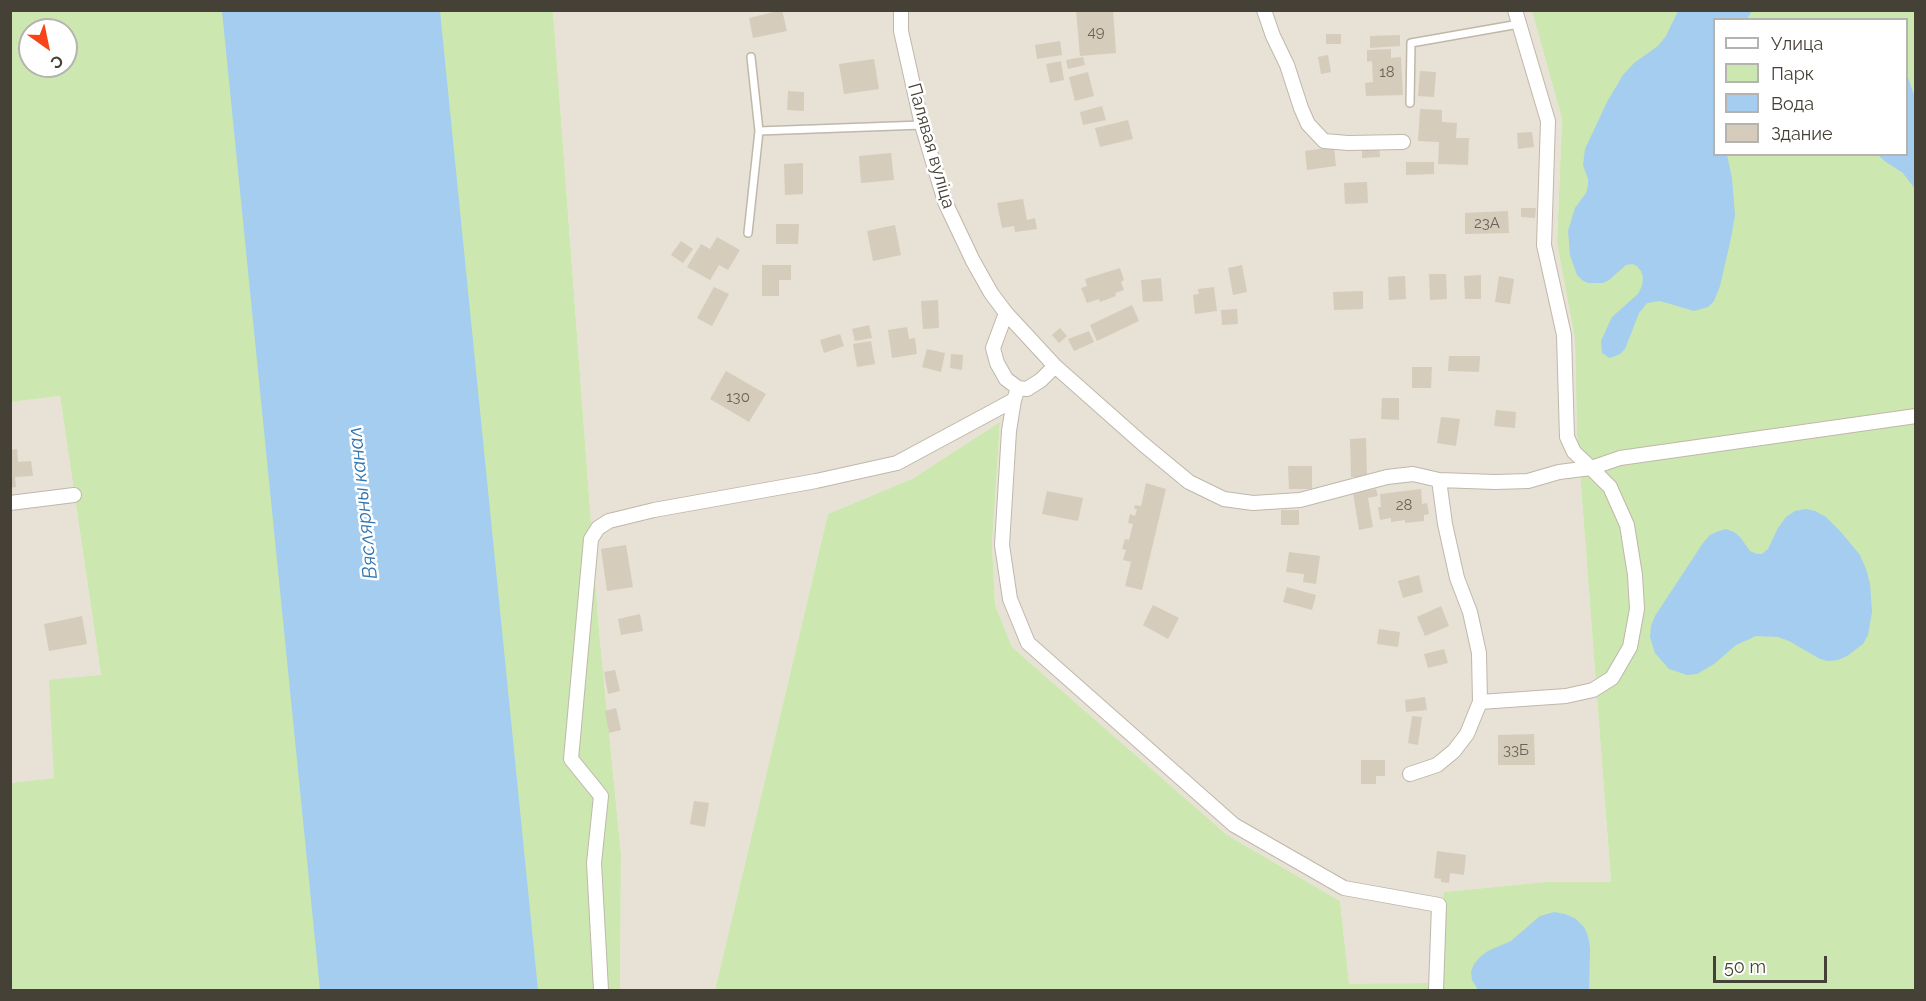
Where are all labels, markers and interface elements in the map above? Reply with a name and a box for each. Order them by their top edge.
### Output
north arrow [18,18,78,78]
legend [1713,18,1908,156]
house number: 49 [1088,23,1104,41]
text: Улица [1771,33,1823,54]
text: С [47,51,67,73]
house number: 18 [1379,63,1395,81]
text: Парк [1771,63,1814,84]
street label: Палявая вуліца [903,81,959,211]
text: Вода [1771,93,1814,114]
text: Здание [1771,123,1833,144]
house number: 23А [1474,214,1500,232]
house number: 130 [726,388,750,406]
water label: Вяслярны канал [343,426,383,580]
house number: 28 [1396,496,1412,514]
house number: 33Б [1503,741,1529,759]
scale bar [1716,944,1830,982]
text: 50 m [1724,956,1766,977]

